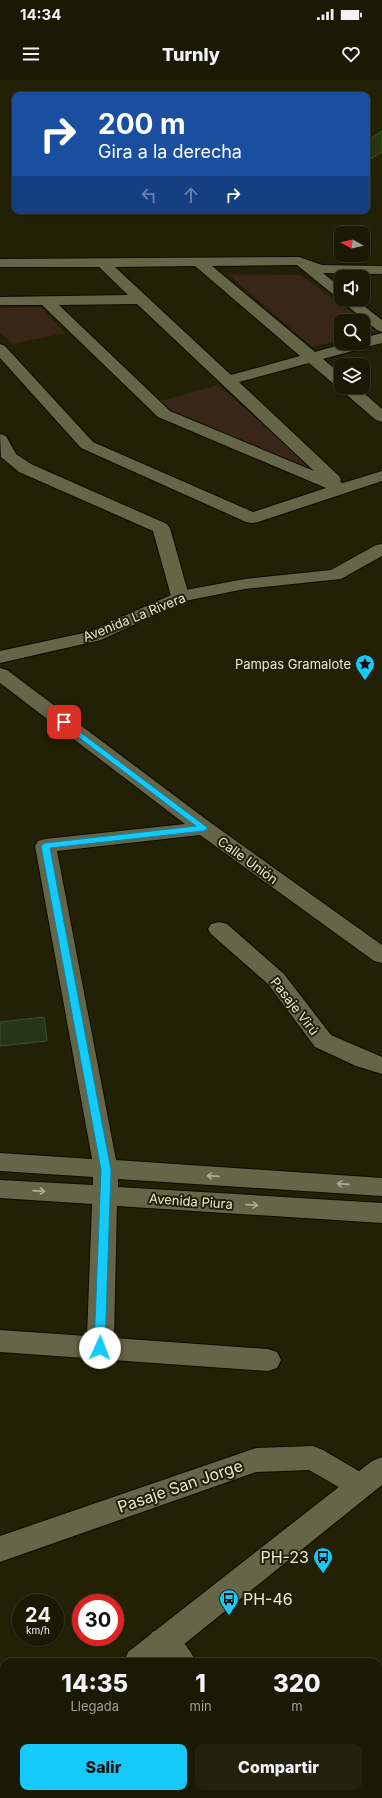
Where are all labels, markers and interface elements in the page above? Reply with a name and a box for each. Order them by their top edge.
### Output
text: 14:34 [20,5,61,24]
icon: menu [20,43,42,65]
icon: heart [340,43,362,65]
text: Turnly [162,44,220,65]
text: 200 m [98,107,186,141]
icon: right [32,108,84,160]
text: Gira a la derecha [98,141,242,162]
icon: left [138,184,160,206]
icon: ahead [180,184,202,206]
icon: right [222,184,244,206]
north arrow [334,226,370,262]
map controls [334,226,370,394]
button: sound [334,270,370,306]
button: search [334,314,370,350]
button: layers [334,358,370,394]
street label: Avenida La Rivera [80,589,188,645]
place icon: Pampas Gramalote [354,653,376,681]
place label: Pampas Gramalote [235,656,351,672]
pin [47,705,81,739]
icon: arrive [53,711,75,733]
street label: Calle Unión [215,833,281,887]
street label: Pasaje Virú [267,974,323,1038]
one-way arrow [207,1173,220,1180]
one-way arrow [337,1181,350,1188]
one-way arrow [32,1188,45,1195]
street label: Avenida Piura [149,1190,233,1212]
one-way arrow [245,1202,258,1209]
position arrow [79,1327,121,1369]
street label: Pasaje San Jorge [115,1455,245,1517]
bus stop icon: PH-23 [312,1546,334,1574]
place label: PH-23 [260,1547,309,1567]
bus stop icon: PH-46 [218,1588,240,1616]
place label: PH-46 [243,1589,293,1609]
speed limit sign: 30 [72,1594,124,1646]
text: 24 [25,1603,51,1627]
text: km/h [26,1624,50,1636]
text: 14:35 [61,1669,128,1698]
text: 1 [195,1669,206,1698]
text: 320 [273,1669,321,1698]
text: Llegada [70,1698,119,1714]
text: min [190,1698,212,1714]
text: m [291,1698,303,1714]
button: Salir [20,1744,187,1790]
button: Compartir [195,1744,362,1790]

